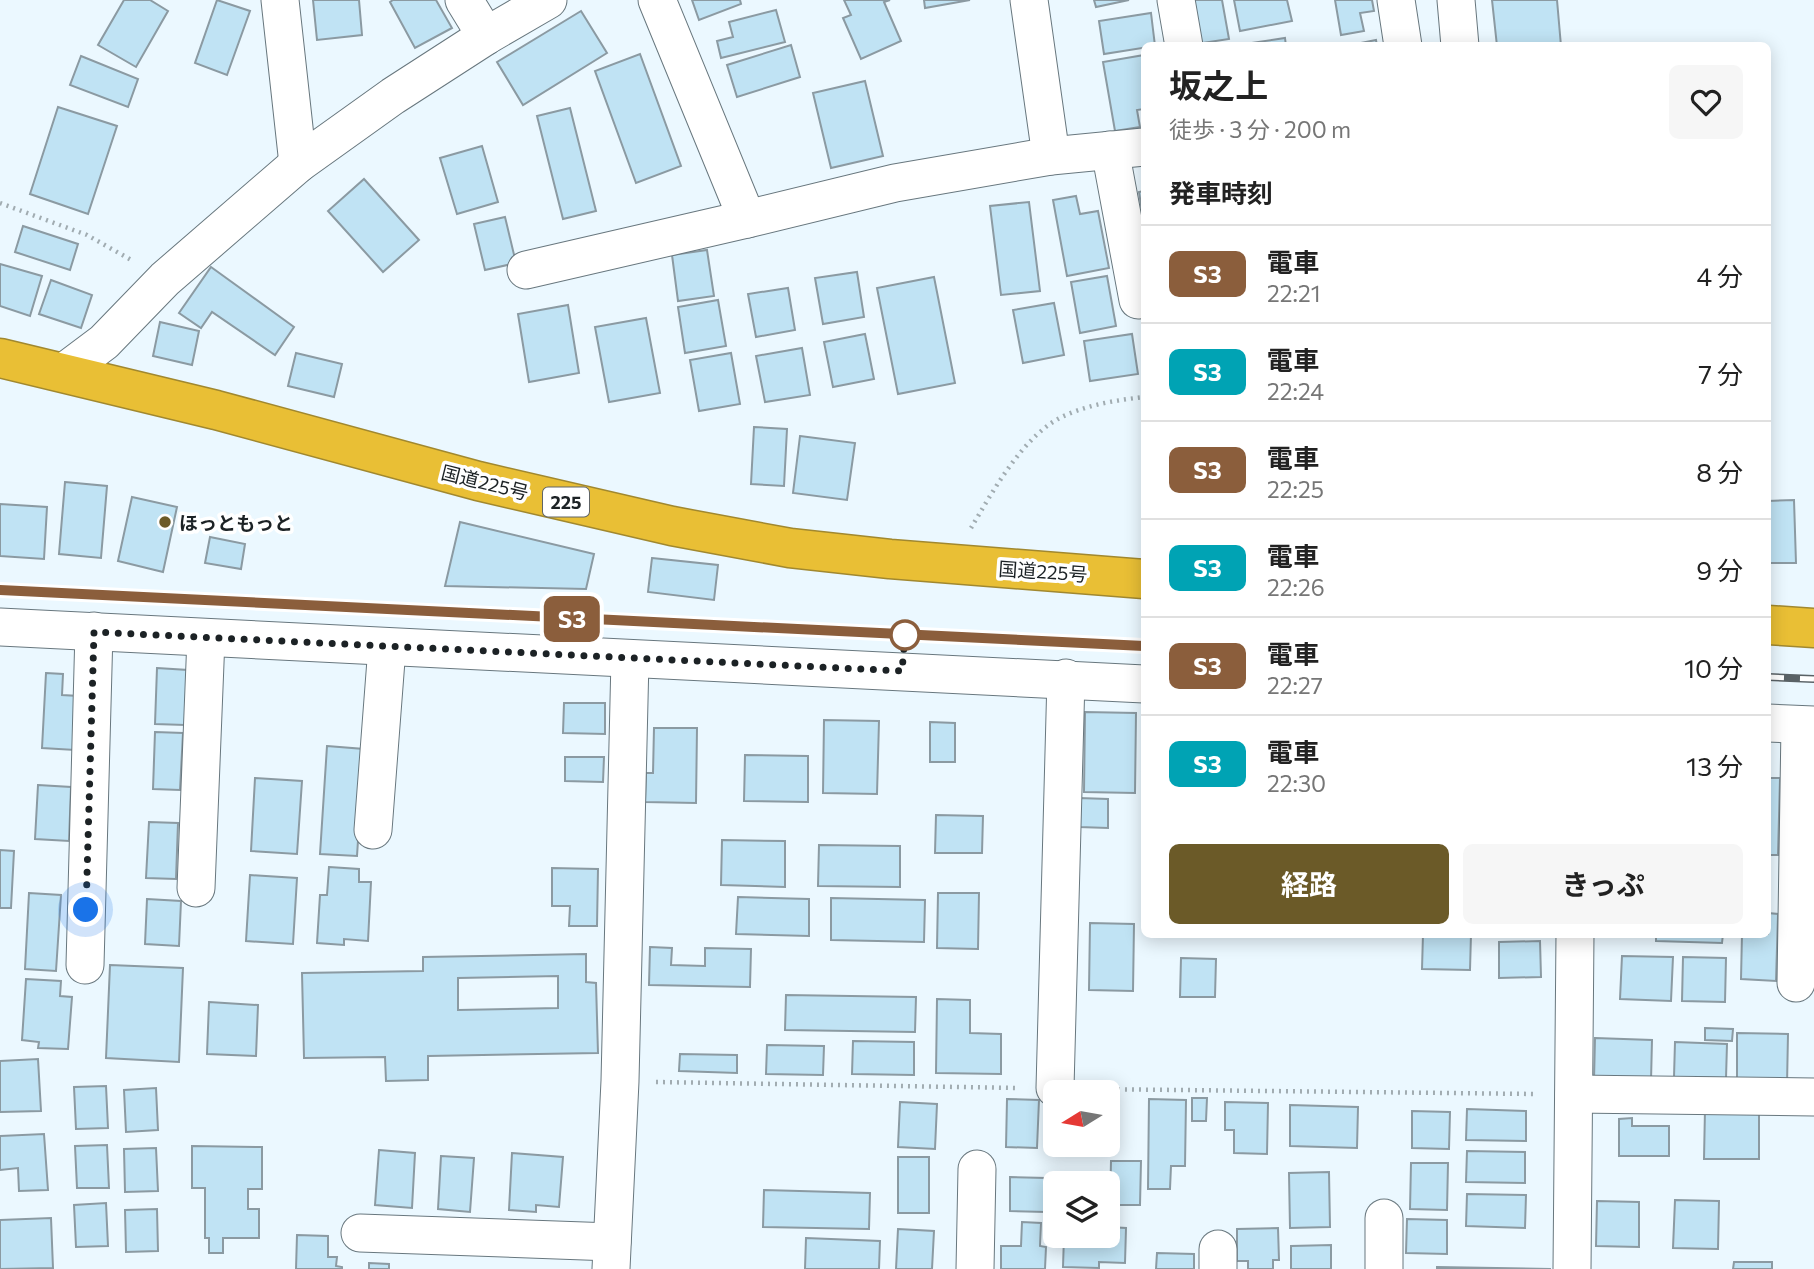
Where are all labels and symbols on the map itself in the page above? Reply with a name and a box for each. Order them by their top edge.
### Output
street label: 国道225号 [439,460,531,504]
road number: 225 [543,488,589,516]
place label: ほっともっと [179,511,293,534]
marker: ほっともっと [157,514,173,530]
street label: 国道225号 [998,556,1088,586]
line badge: S3 [540,596,604,642]
unlabelled marker [890,620,920,650]
your location [68,892,103,927]
north arrow [1043,1080,1120,1157]

